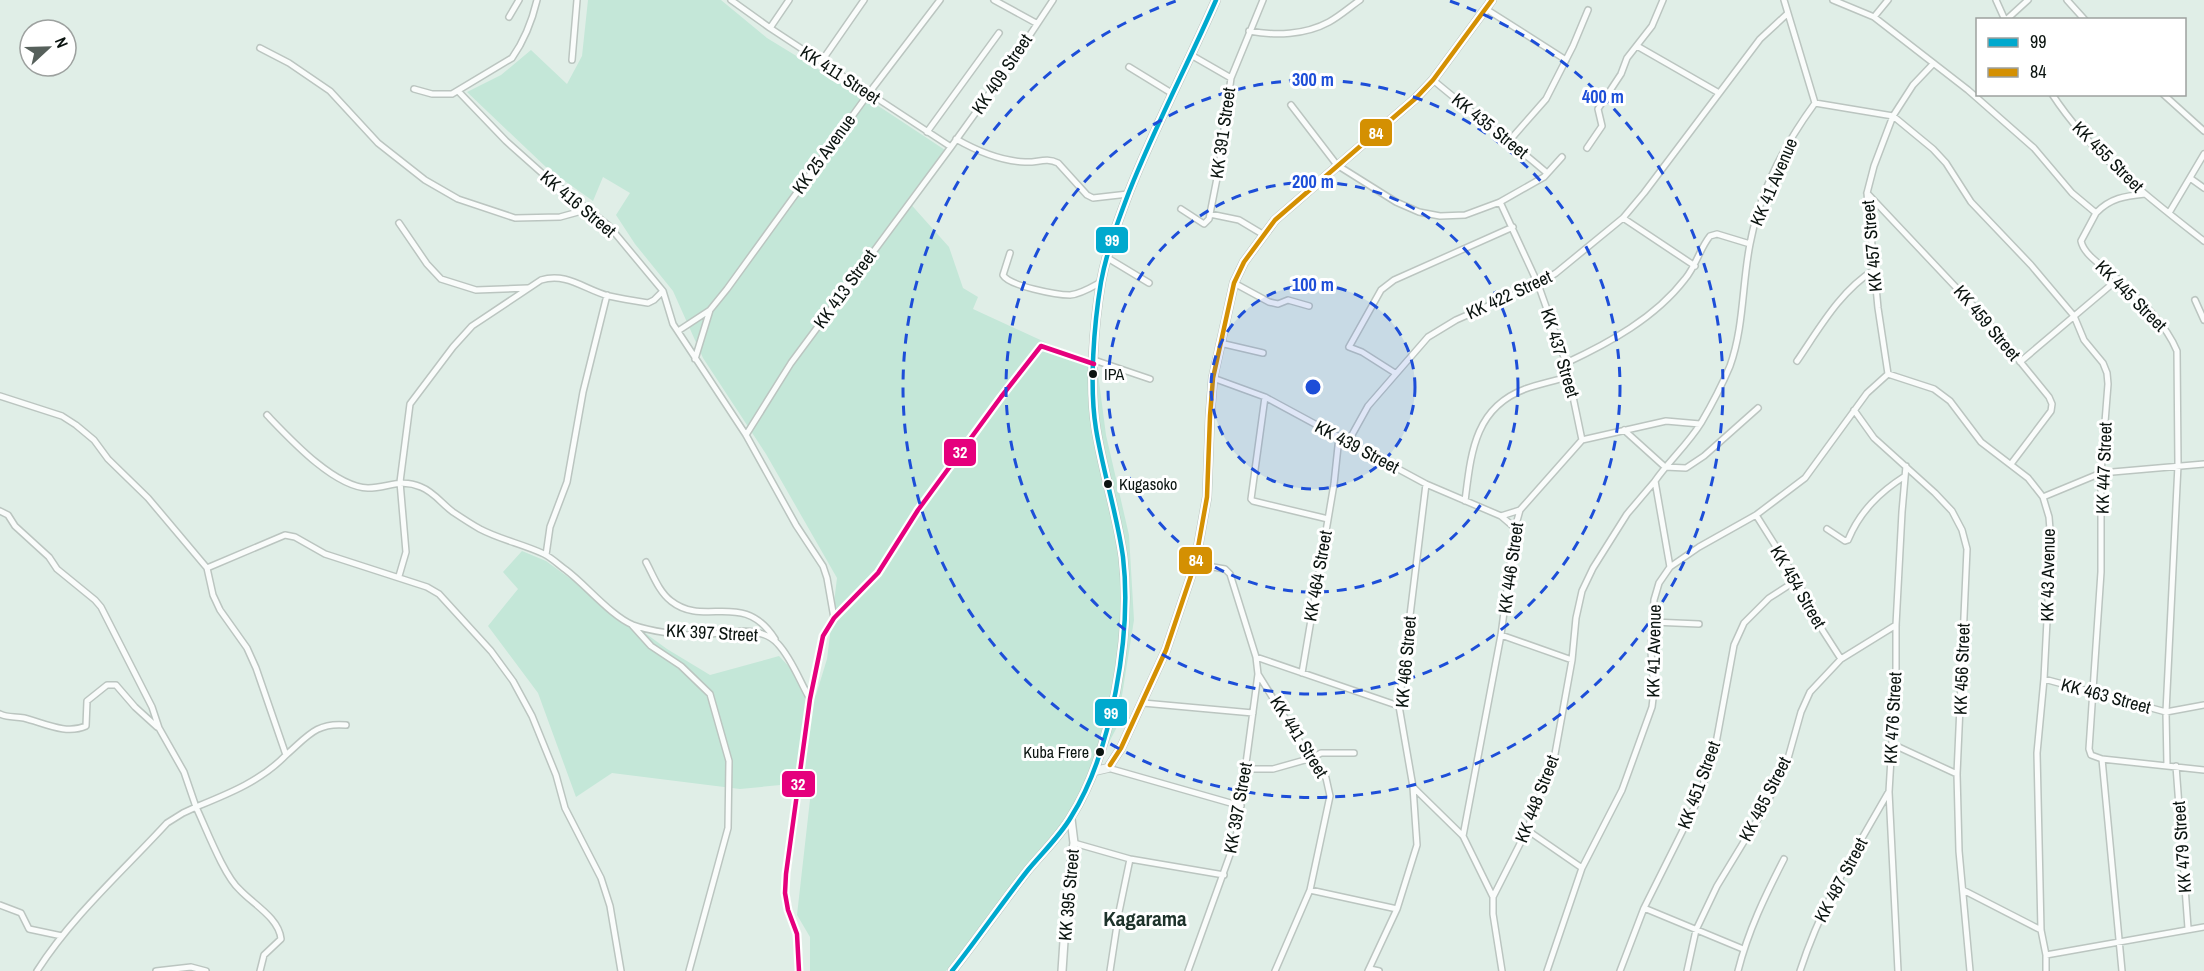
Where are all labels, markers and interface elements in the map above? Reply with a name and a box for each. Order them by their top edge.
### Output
north arrow [18,18,78,78]
legend [1976,18,2186,96]
street label: KK 409 Street [966,29,1038,119]
text: 99 [2030,29,2046,54]
text: N [50,34,74,51]
street label: KK 411 Street [795,39,885,110]
text: 84 [2030,59,2046,84]
text: 300 m [1292,67,1334,92]
text: 400 m [1582,84,1624,109]
street label: KK 391 Street [1204,86,1241,180]
street label: KK 435 Street [1447,87,1534,164]
street label: KK 25 Avenue [786,109,861,199]
street label: KK 455 Street [2067,115,2150,198]
line badge: 84 [1359,118,1393,147]
text: 84 [1369,122,1384,144]
street label: KK 41 Avenue [1744,134,1803,230]
street label: KK 416 Street [535,164,622,243]
text: 200 m [1292,169,1334,194]
street label: KK 457 Street [1855,199,1888,293]
line badge: 99 [1095,226,1129,254]
text: 99 [1105,229,1119,251]
street label: KK 413 Street [807,244,882,333]
street label: KK 445 Street [2090,254,2173,337]
street label: KK 422 Street [1462,264,1556,325]
text: 100 m [1292,272,1334,297]
street label: KK 459 Street [1948,279,2027,366]
street label: KK 437 Street [1535,305,1586,400]
place label: IPA [1104,363,1124,385]
marker: IPA [1087,368,1099,380]
centre of rings [1303,377,1323,397]
street label: KK 439 Street [1311,414,1404,479]
street label: KK 447 Street [2089,422,2118,514]
line badge: 32 [943,438,977,467]
text: 32 [953,441,967,463]
place label: Kugasoko [1119,473,1177,495]
marker: Kugasoko [1102,478,1114,490]
street label: KK 446 Street [1492,521,1529,615]
street label: KK 464 Street [1297,528,1338,623]
street label: KK 43 Avenue [2034,528,2061,622]
street label: KK 454 Street [1765,541,1832,633]
line badge: 84 [1178,546,1213,575]
text: 84 [1189,549,1204,571]
street label: KK 41 Avenue [1640,604,1667,698]
street label: KK 466 Street [1389,615,1422,709]
street label: KK 397 Street [665,618,759,647]
street label: KK 456 Street [1947,623,1976,715]
street label: KK 476 Street [1878,671,1907,765]
street label: KK 463 Street [2058,672,2154,719]
street label: KK 441 Street [1264,691,1334,782]
line badge: 99 [1094,698,1128,727]
text: 99 [1104,702,1118,724]
street label: KK 451 Street [1671,737,1726,832]
place label: Kuba Frere [1023,741,1089,763]
marker: Kuba Frere [1094,746,1106,758]
street label: KK 448 Street [1508,751,1565,846]
street label: KK 485 Street [1733,752,1797,845]
street label: KK 397 Street [1217,760,1258,855]
line badge: 32 [781,770,816,798]
text: 32 [791,773,805,795]
street label: KK 479 Street [2166,800,2197,894]
street label: KK 487 Street [1808,833,1873,926]
street label: KK 395 Street [1052,848,1085,942]
district label: Kagarama [1103,904,1187,933]

